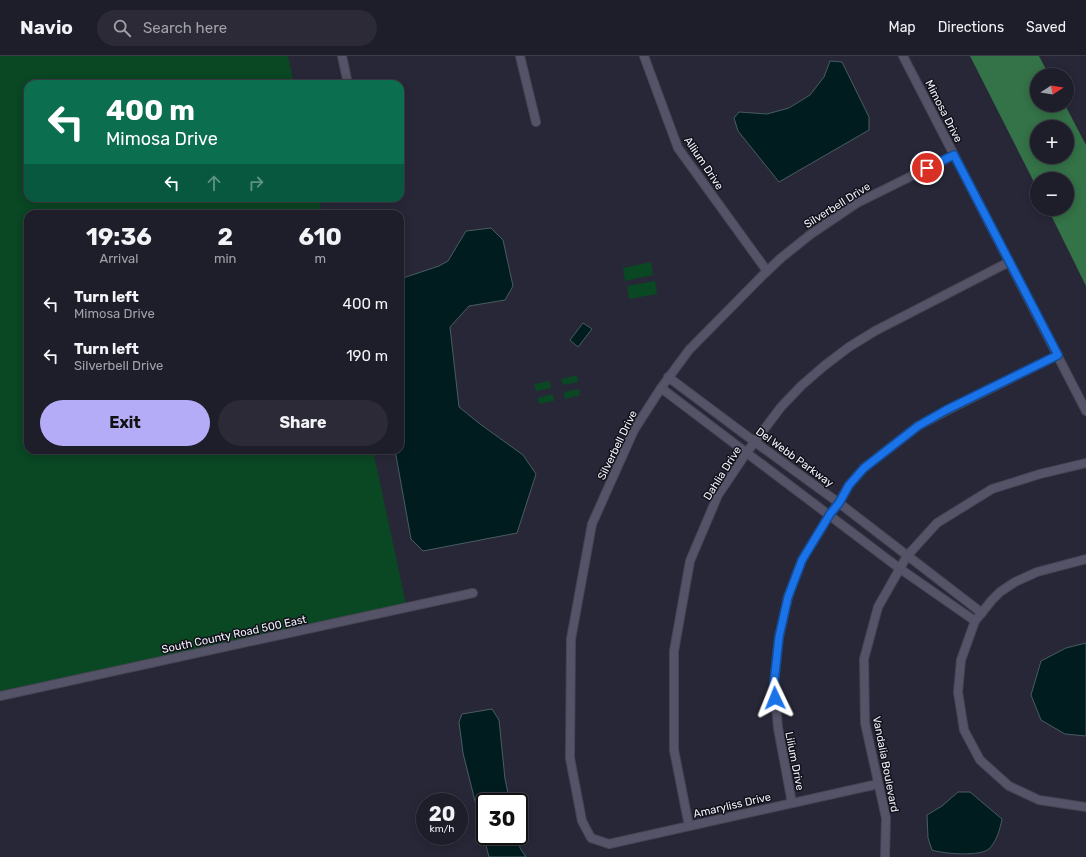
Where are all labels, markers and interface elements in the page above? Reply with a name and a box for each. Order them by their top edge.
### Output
search box [97,10,377,46]
text: Navio [20,16,73,39]
icon: search [111,17,133,39]
text: Search here [143,19,227,37]
text: Map [889,19,916,36]
text: Directions [938,19,1004,36]
text: Saved [1026,19,1066,36]
north arrow [1030,68,1074,112]
map controls [1030,68,1074,216]
street label: Mimosa Drive [922,78,965,145]
text: 400 m [106,94,195,127]
icon: left [40,96,92,148]
button: + [1030,120,1074,164]
text: Mimosa Drive [106,128,218,150]
street label: Allium Drive [681,134,726,192]
pin [910,151,944,185]
icon: arrive [916,157,938,179]
icon: left [161,172,183,194]
icon: ahead [203,172,225,194]
icon: right [245,172,267,194]
button: − [1030,172,1074,216]
street label: Silverbell Drive [802,180,873,231]
text: 19:36 [86,223,152,251]
text: 2 [217,223,233,251]
text: 610 [299,223,342,251]
text: Arrival [99,251,138,266]
text: min [214,251,236,266]
text: m [314,251,326,266]
text: Turn left [74,288,139,306]
icon: left [40,293,62,315]
text: 400 m [343,295,388,313]
text: Mimosa Drive [74,306,155,321]
text: Turn left [74,340,139,358]
icon: left [40,345,62,367]
text: 190 m [346,347,388,365]
text: Silverbell Drive [74,358,163,373]
button: Exit [40,400,210,446]
button: Share [218,400,388,446]
street label: Silverbell Drive [595,408,640,482]
street label: Del Webb Parkway [753,425,836,490]
street label: Dahlia Drive [701,444,744,503]
street label: South County Road 500 East [161,613,308,656]
position arrow [754,677,796,719]
street label: Vandalia Boulevard [870,715,901,813]
street label: Lilium Drive [782,731,807,792]
street label: Amaryliss Drive [692,790,772,821]
speed limit sign: 30 [476,793,528,845]
text: 20 [429,802,455,826]
text: km/h [430,823,454,835]

